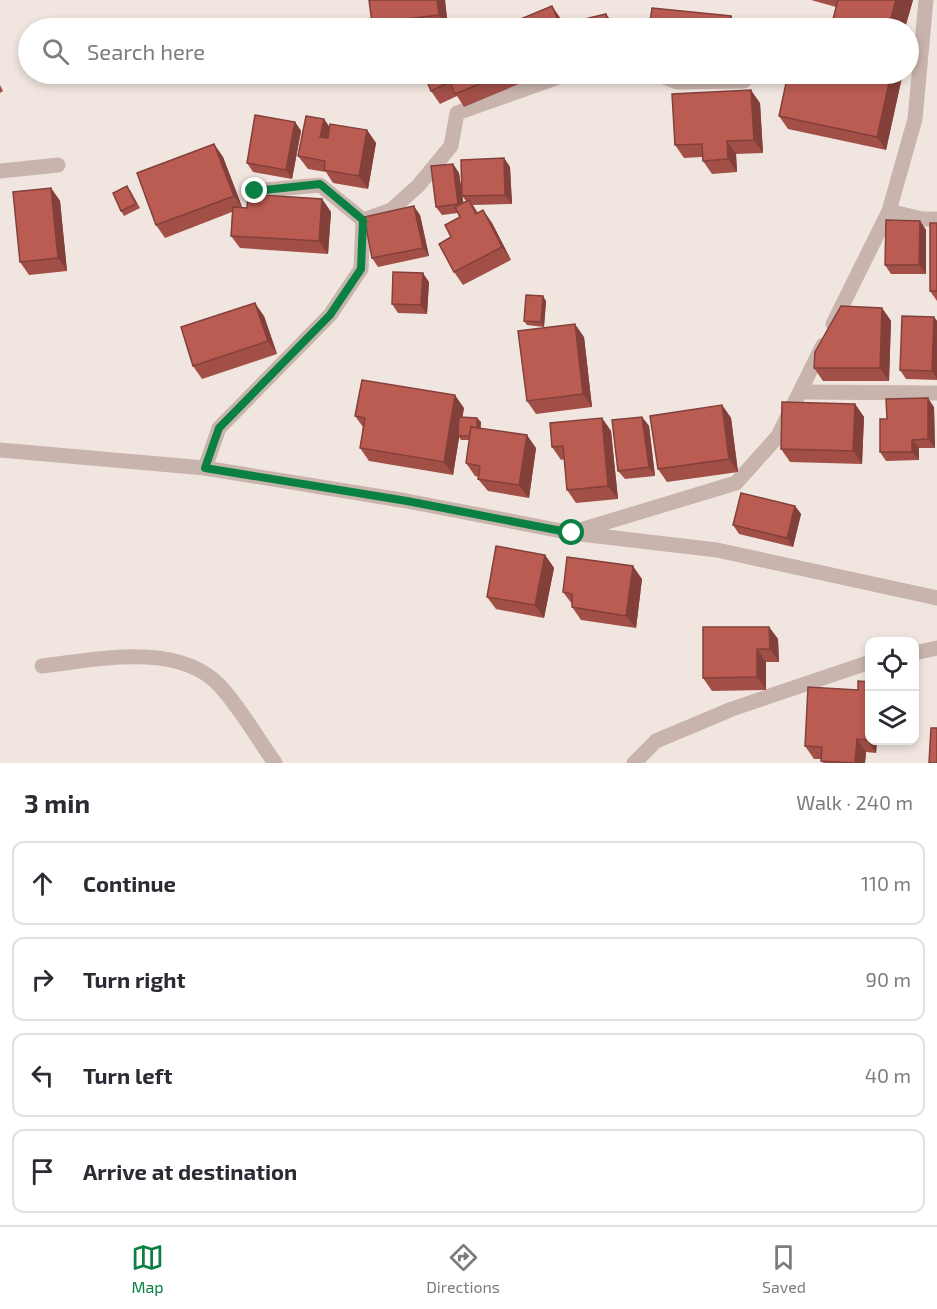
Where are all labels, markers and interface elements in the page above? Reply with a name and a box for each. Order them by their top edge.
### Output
search box [18,18,919,84]
icon: search [39,35,72,68]
text: Search here [87,38,205,64]
route end [241,177,267,203]
route start [558,519,584,545]
map controls [865,637,919,745]
button: locate [865,637,919,691]
button: layers [865,691,919,745]
text: 3 min [24,787,90,818]
text: Walk · 240 m [796,790,913,814]
icon: ahead [26,867,59,900]
text: Continue [83,870,176,896]
text: 110 m [861,871,911,895]
icon: right [26,963,59,996]
text: Turn right [83,966,185,992]
text: 90 m [866,967,911,991]
icon: left [26,1059,59,1092]
text: Turn left [83,1062,172,1088]
text: 40 m [865,1063,911,1087]
icon: arrive [26,1155,59,1188]
text: Arrive at destination [83,1158,297,1184]
tab: Map [131,1241,164,1296]
tab: Directions [426,1241,500,1296]
tab: Saved [762,1241,806,1296]

